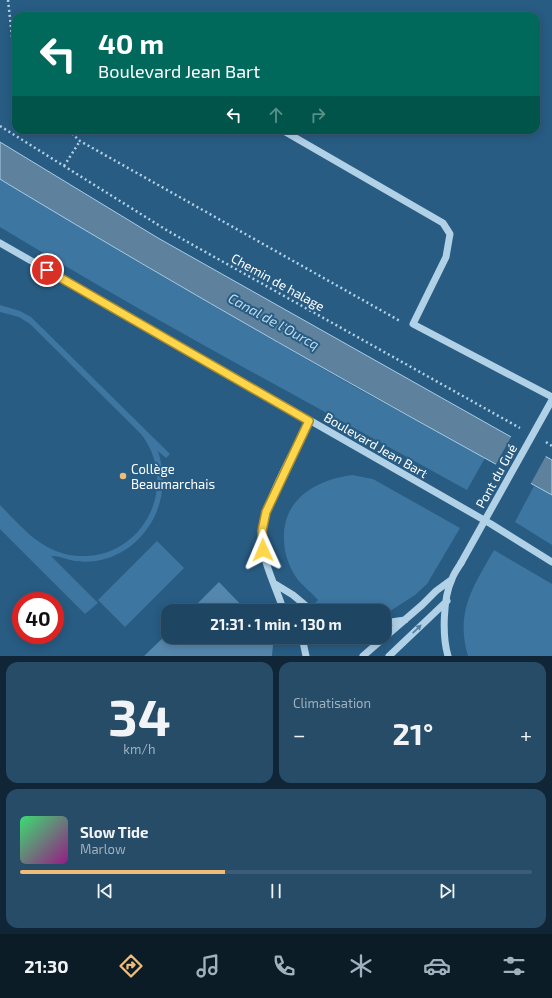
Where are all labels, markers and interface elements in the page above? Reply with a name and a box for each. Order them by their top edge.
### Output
text: 40 m [98,26,164,60]
icon: left [32,28,84,80]
text: Boulevard Jean Bart [98,60,260,82]
icon: left [223,104,245,126]
icon: ahead [265,104,287,126]
icon: right [307,104,329,126]
street label: Chemin de halage [229,250,327,314]
pin [30,253,64,287]
icon: arrive [36,259,58,281]
water label: Canal de l'Ourcq [225,289,323,353]
street label: Boulevard Jean Bart [321,409,431,481]
street label: Pont du Gué [472,441,520,511]
place label: Collège Beaumarchais [131,461,215,492]
marker: Collège Beaumarchais [118,471,128,481]
position arrow [242,529,284,571]
speed limit sign: 40 [12,592,64,644]
text: 21:31 · 1 min · 130 m [210,615,342,633]
one-way arrow [413,625,422,634]
text: 34 [108,684,171,746]
text: Climatisation [293,695,371,711]
text: 21° [393,715,433,751]
text: − [293,721,306,747]
text: + [520,721,532,747]
text: km/h [123,741,156,757]
text: Slow Tide [80,823,148,841]
text: Marlow [80,841,126,857]
icon: previous [94,880,116,902]
icon: pause [265,880,287,902]
icon: next [436,880,458,902]
icon: directions [117,952,145,980]
icon: music [194,952,222,980]
icon: phone [270,952,298,980]
icon: climate [347,952,375,980]
icon: car [423,952,451,980]
icon: filters [500,952,528,980]
text: 21:30 [24,955,69,977]

